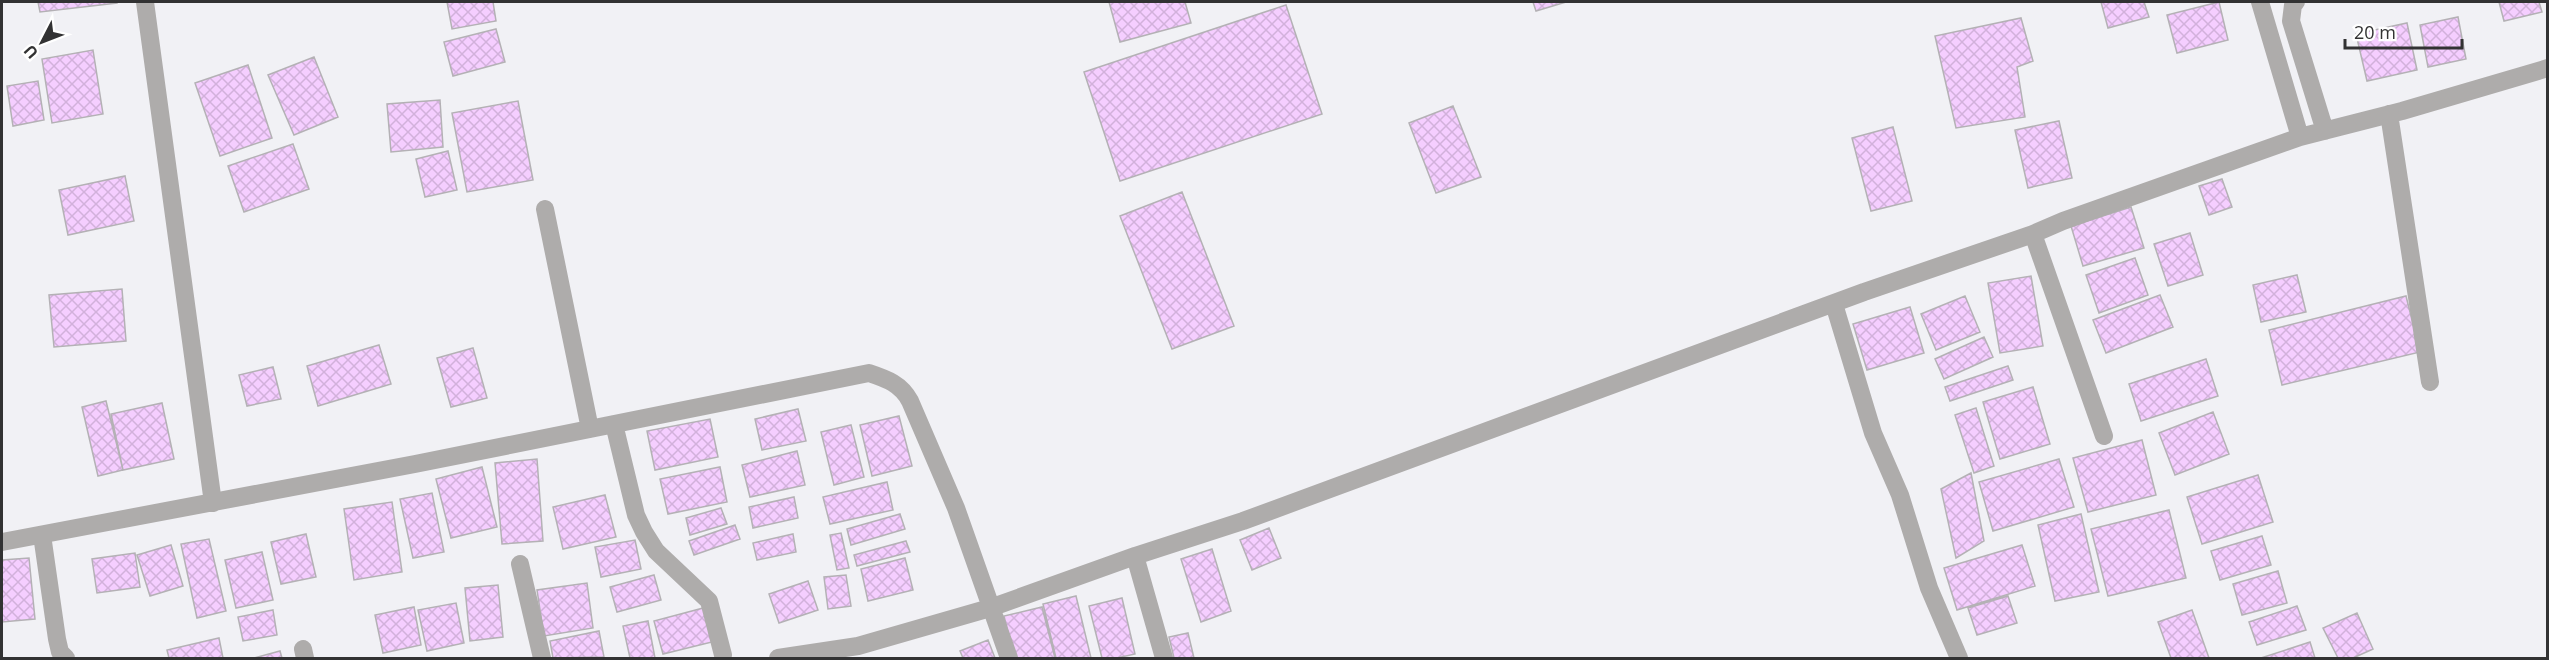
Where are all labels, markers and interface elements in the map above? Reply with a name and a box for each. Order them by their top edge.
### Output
north arrow [12,12,72,72]
scale bar [2345,12,2462,50]
text: 20 m [2354,20,2396,44]
text: U [19,40,43,64]

